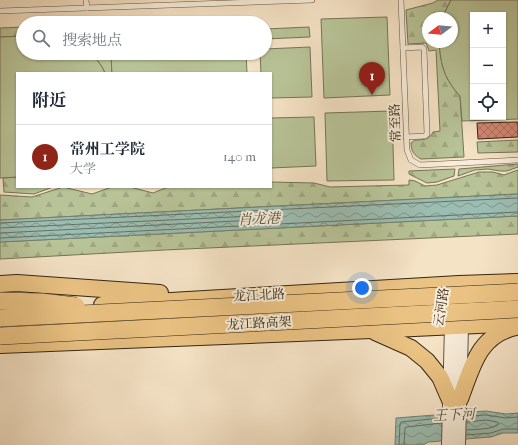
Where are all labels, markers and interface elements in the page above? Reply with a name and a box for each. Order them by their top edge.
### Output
north arrow [422,12,458,48]
map controls [470,12,506,120]
button: + [470,12,506,48]
search box [16,16,272,60]
icon: search [30,27,52,49]
text: 搜索地点 [62,31,122,49]
button: − [470,48,506,84]
pin: 1 [359,62,385,95]
button: locate [470,84,506,120]
text: 附近 [32,90,66,110]
street label: 常至路 [387,103,403,143]
text: 常州工学院 [70,140,145,158]
text: 1 [43,149,47,164]
text: 140 m [223,149,256,164]
text: 大学 [70,161,96,176]
water label: 肖龙港 [238,209,282,229]
your location [352,278,372,298]
street label: 龙江北路 [233,286,285,304]
street label: 云河路 [431,287,451,327]
street label: 龙江路高架 [226,314,292,332]
water label: 王下河 [433,405,478,425]

